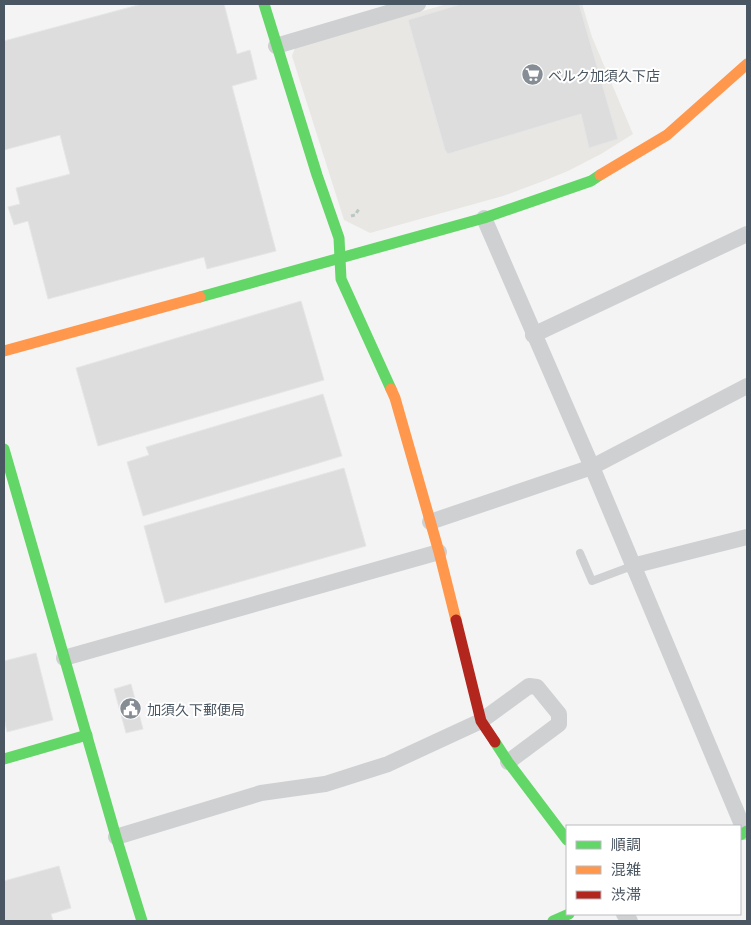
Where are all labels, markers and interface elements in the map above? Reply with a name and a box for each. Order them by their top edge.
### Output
supermarket icon: ベルク加須久下店 [520,63,544,87]
place label: ベルク加須久下店 [548,65,660,86]
public building icon: 加須久下郵便局 [119,697,143,721]
place label: 加須久下郵便局 [147,699,245,720]
legend [566,825,741,915]
text: 順調 [611,833,641,856]
text: 混雑 [611,858,641,881]
text: 渋滞 [611,883,641,906]

